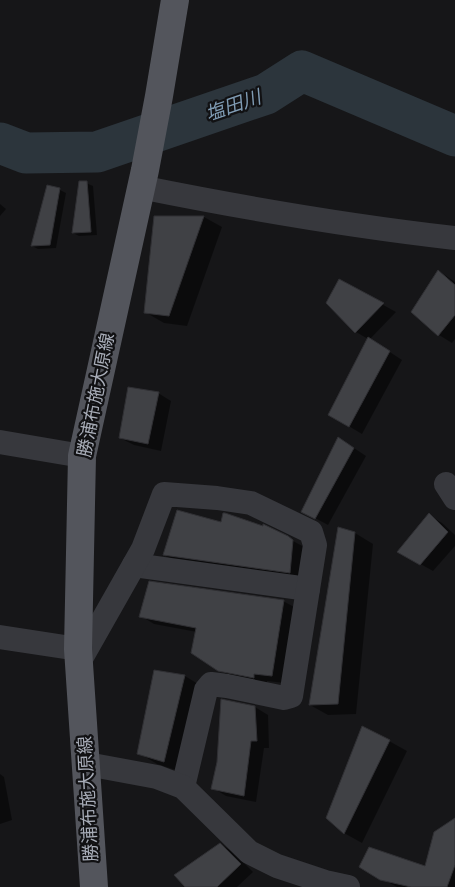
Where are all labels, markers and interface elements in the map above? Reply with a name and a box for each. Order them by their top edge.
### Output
water label: 塩田川 [202,84,266,126]
street label: 勝浦布施大原線 [72,331,119,459]
street label: 勝浦布施大原線 [73,736,102,863]

